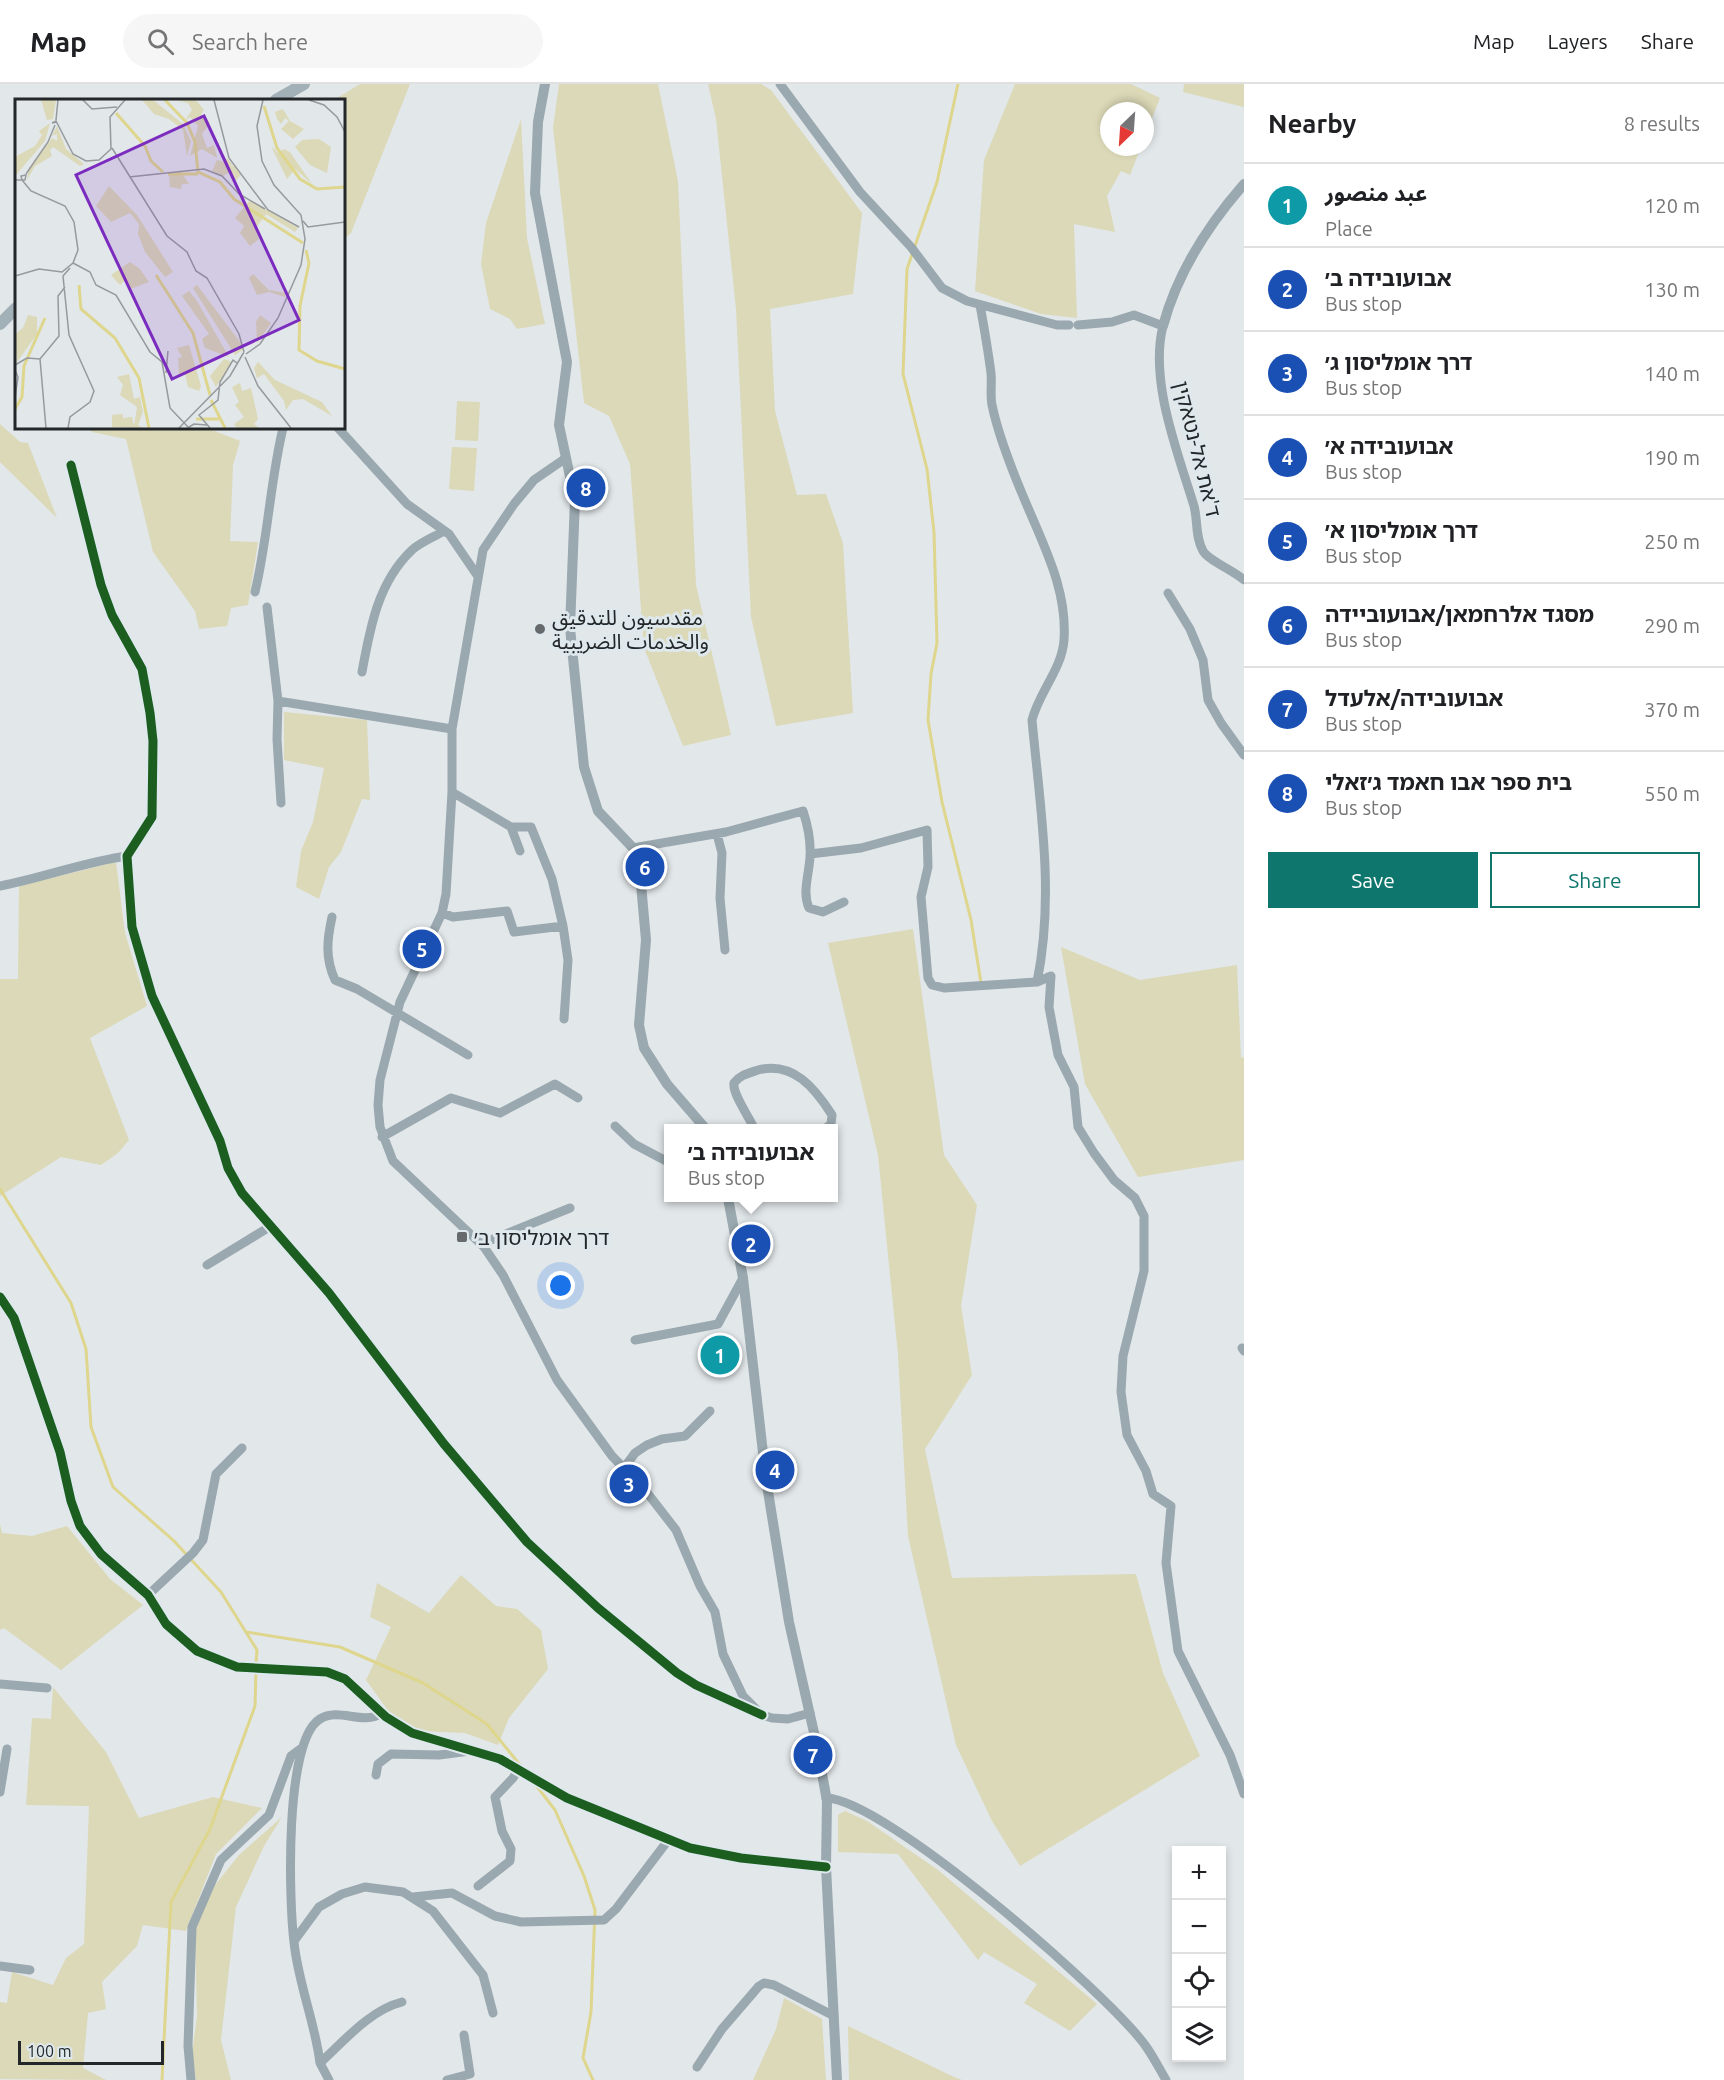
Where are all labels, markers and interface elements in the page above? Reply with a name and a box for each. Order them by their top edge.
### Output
search box [123,14,543,68]
icon: search [144,25,177,58]
text: Map [30,26,87,57]
text: Search here [192,29,308,54]
text: Map [1473,29,1514,53]
text: Layers [1547,29,1608,53]
text: Share [1641,29,1694,53]
inset map [15,99,345,429]
north arrow [1100,102,1154,156]
text: Nearby [1268,109,1356,138]
text: 8 results [1624,112,1700,135]
text: عبد منصور [1325,180,1427,205]
text: 1 [1282,194,1293,217]
text: 120 m [1644,194,1700,217]
text: Place [1325,217,1373,240]
text: אבועובידה ב׳ [1325,265,1452,290]
text: 2 [1282,278,1293,301]
text: 130 m [1644,278,1700,301]
text: Bus stop [1325,292,1402,315]
text: דרך אומליסון ג׳ [1325,349,1472,374]
text: 3 [1282,362,1293,385]
text: 140 m [1644,362,1700,385]
text: Bus stop [1325,376,1402,399]
street label: ד'את אל-נטאקין [1169,378,1227,520]
text: אבועובידה א׳ [1325,433,1453,458]
text: 4 [1282,446,1293,469]
text: 190 m [1644,446,1700,469]
text: Bus stop [1325,460,1402,483]
pin: 8 [566,466,606,510]
text: דרך אומליסון א׳ [1325,517,1478,542]
text: 5 [1282,530,1293,553]
text: 250 m [1644,530,1700,553]
text: Bus stop [1325,544,1402,567]
text: מסגד אלרחמאן/אבועוביידה [1325,601,1594,626]
place label: مقدسيون للتدقيق والخدمات الضريبية [552,605,709,654]
text: 6 [1282,614,1293,637]
text: 290 m [1644,614,1700,637]
marker: مقدسيون للتدقيق والخدمات الضريبية [533,622,547,636]
text: Bus stop [1325,628,1402,651]
text: אבועובידה/אלעדל [1325,685,1503,710]
text: 7 [1282,698,1293,721]
text: 370 m [1644,698,1700,721]
text: Bus stop [1325,712,1402,735]
text: בית ספר אבו חאמד ג׳זאלי [1325,769,1572,794]
text: 8 [1282,782,1293,805]
text: 550 m [1644,782,1700,805]
text: Bus stop [1325,796,1402,819]
pin: 6 [626,844,664,890]
button: Save [1268,852,1478,908]
button: Share [1490,852,1700,908]
pin: 5 [402,926,442,972]
popup [664,1124,838,1202]
text: אבועובידה ב׳ [688,1139,814,1164]
text: Bus stop [688,1166,765,1189]
pin: 2 [732,1222,771,1266]
place label: דרך אומליסון ב׳ [474,1225,609,1249]
marker: דרך אומליסון ב׳ [455,1230,469,1244]
your location [546,1271,575,1300]
pin: 1 [700,1332,740,1378]
pin: 4 [756,1448,794,1492]
pin: 3 [610,1462,648,1506]
pin: 7 [794,1732,832,1778]
map controls [1172,1846,1226,2062]
button: + [1172,1846,1226,1900]
button: − [1172,1900,1226,1954]
button: locate [1172,1954,1226,2008]
button: layers [1172,2008,1226,2062]
scale bar [18,2038,164,2066]
text: 100 m [27,2042,72,2060]

